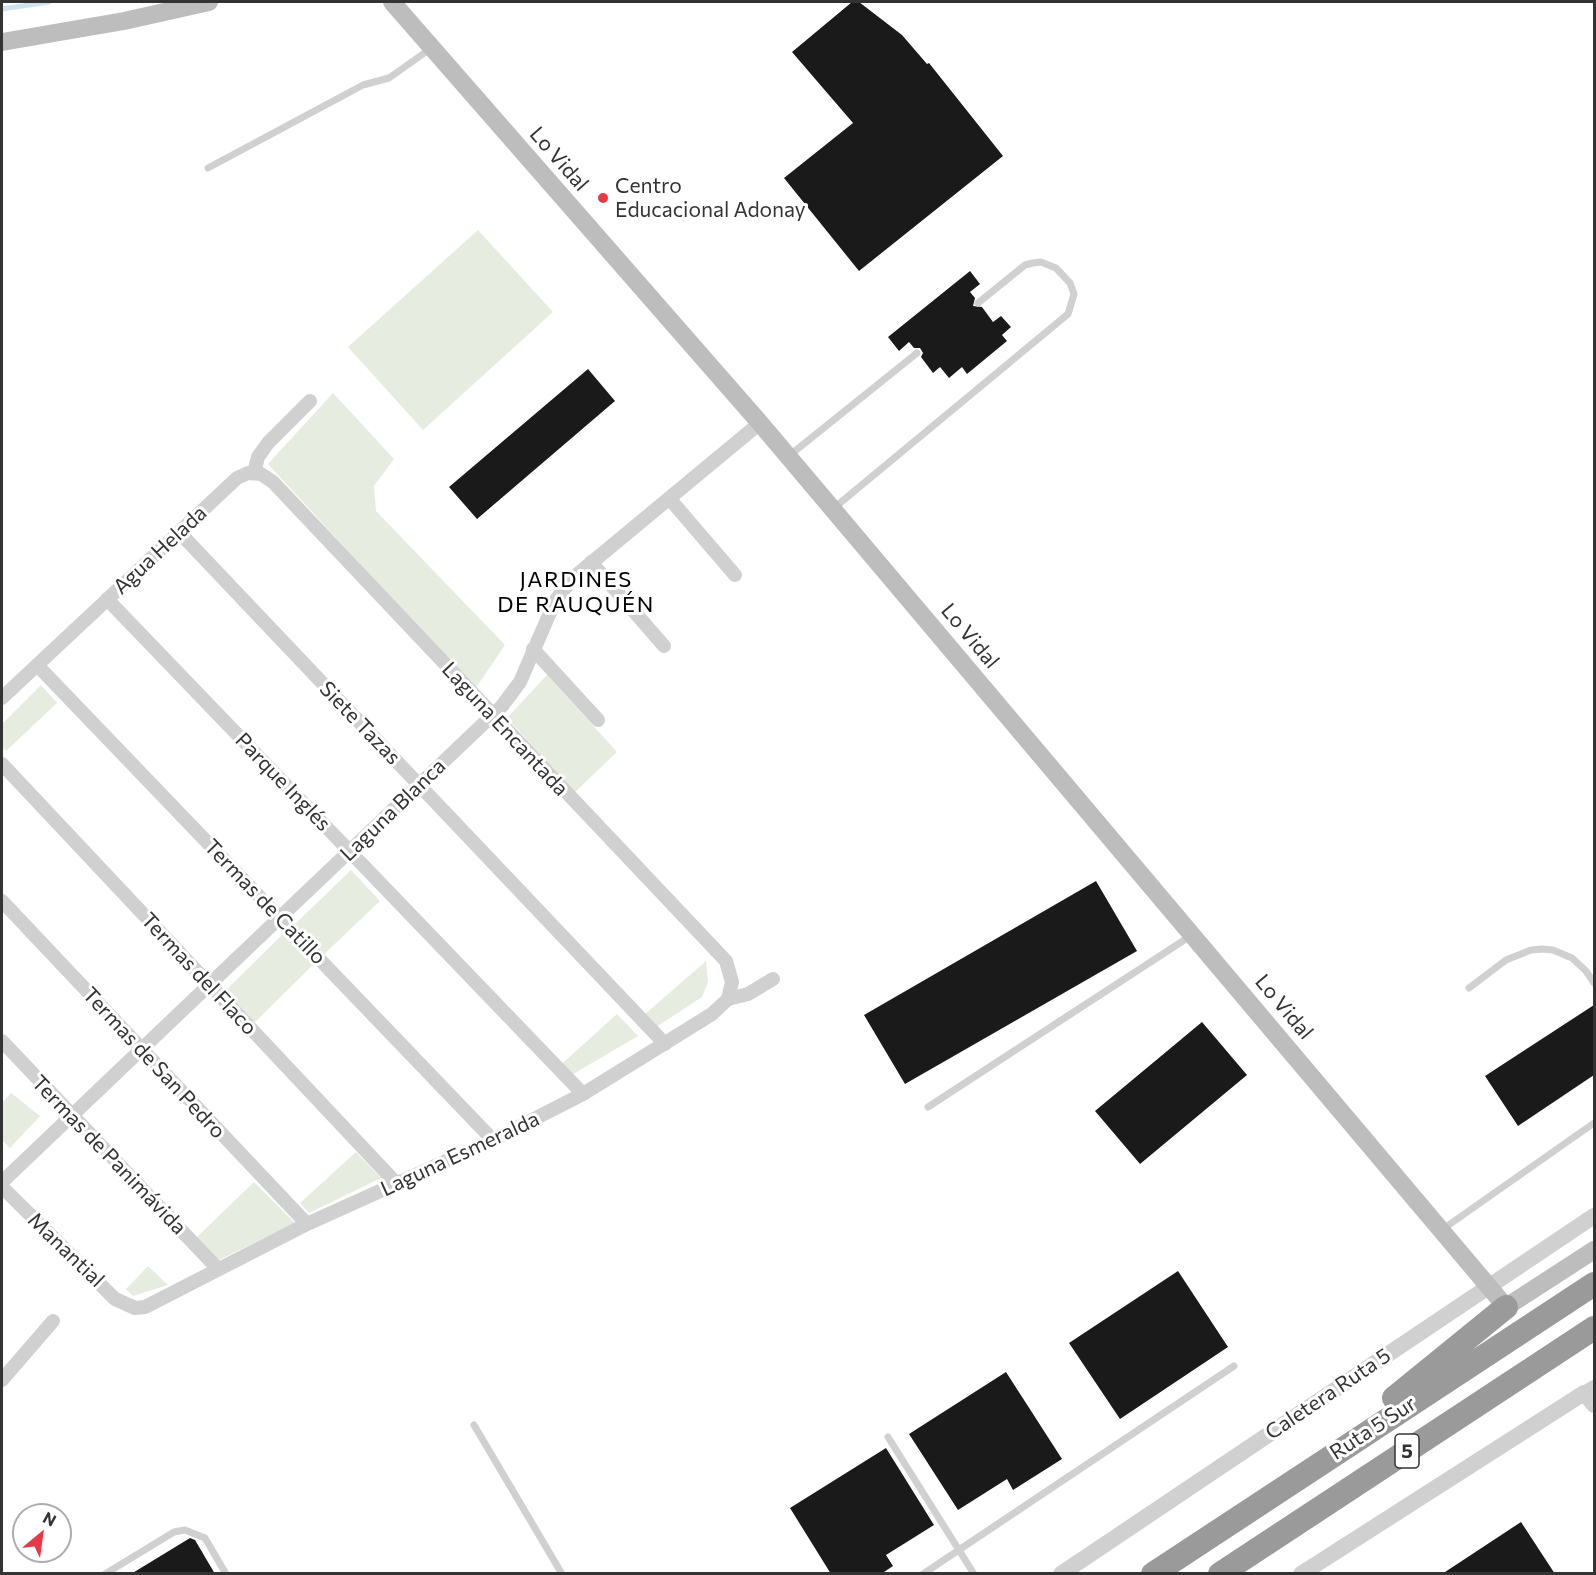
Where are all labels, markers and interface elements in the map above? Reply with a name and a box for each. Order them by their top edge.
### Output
street label: Lo Vidal [524,122,594,196]
place label: Centro Educacional Adonay [615,173,806,223]
marker: Centro Educacional Adonay [596,191,610,205]
street label: Agua Helada [108,500,212,600]
district label: JARDINES DE RAUQUÉN [497,567,655,618]
street label: Lo Vidal [936,598,1004,674]
street label: Laguna Encantada [437,657,573,801]
street label: Siete Tazas [314,676,406,770]
street label: Parque Inglés [230,728,336,836]
street label: Laguna Blanca [335,754,451,866]
street label: Termas de Catillo [199,834,331,970]
street label: Termas del Flaco [136,908,262,1040]
street label: Lo Vidal [1250,969,1318,1045]
street label: Termas de San Pedro [77,982,231,1144]
street label: Termas de Panimávida [27,1070,191,1240]
street label: Laguna Esmeralda [377,1106,543,1202]
street label: Manantial [23,1208,109,1292]
street label: Caletera Ruta 5 [1261,1343,1395,1445]
street label: Ruta 5 Sur [1325,1391,1421,1465]
road number: 5 [1395,1434,1419,1468]
north arrow [12,1503,72,1563]
text: N [40,1507,60,1530]

